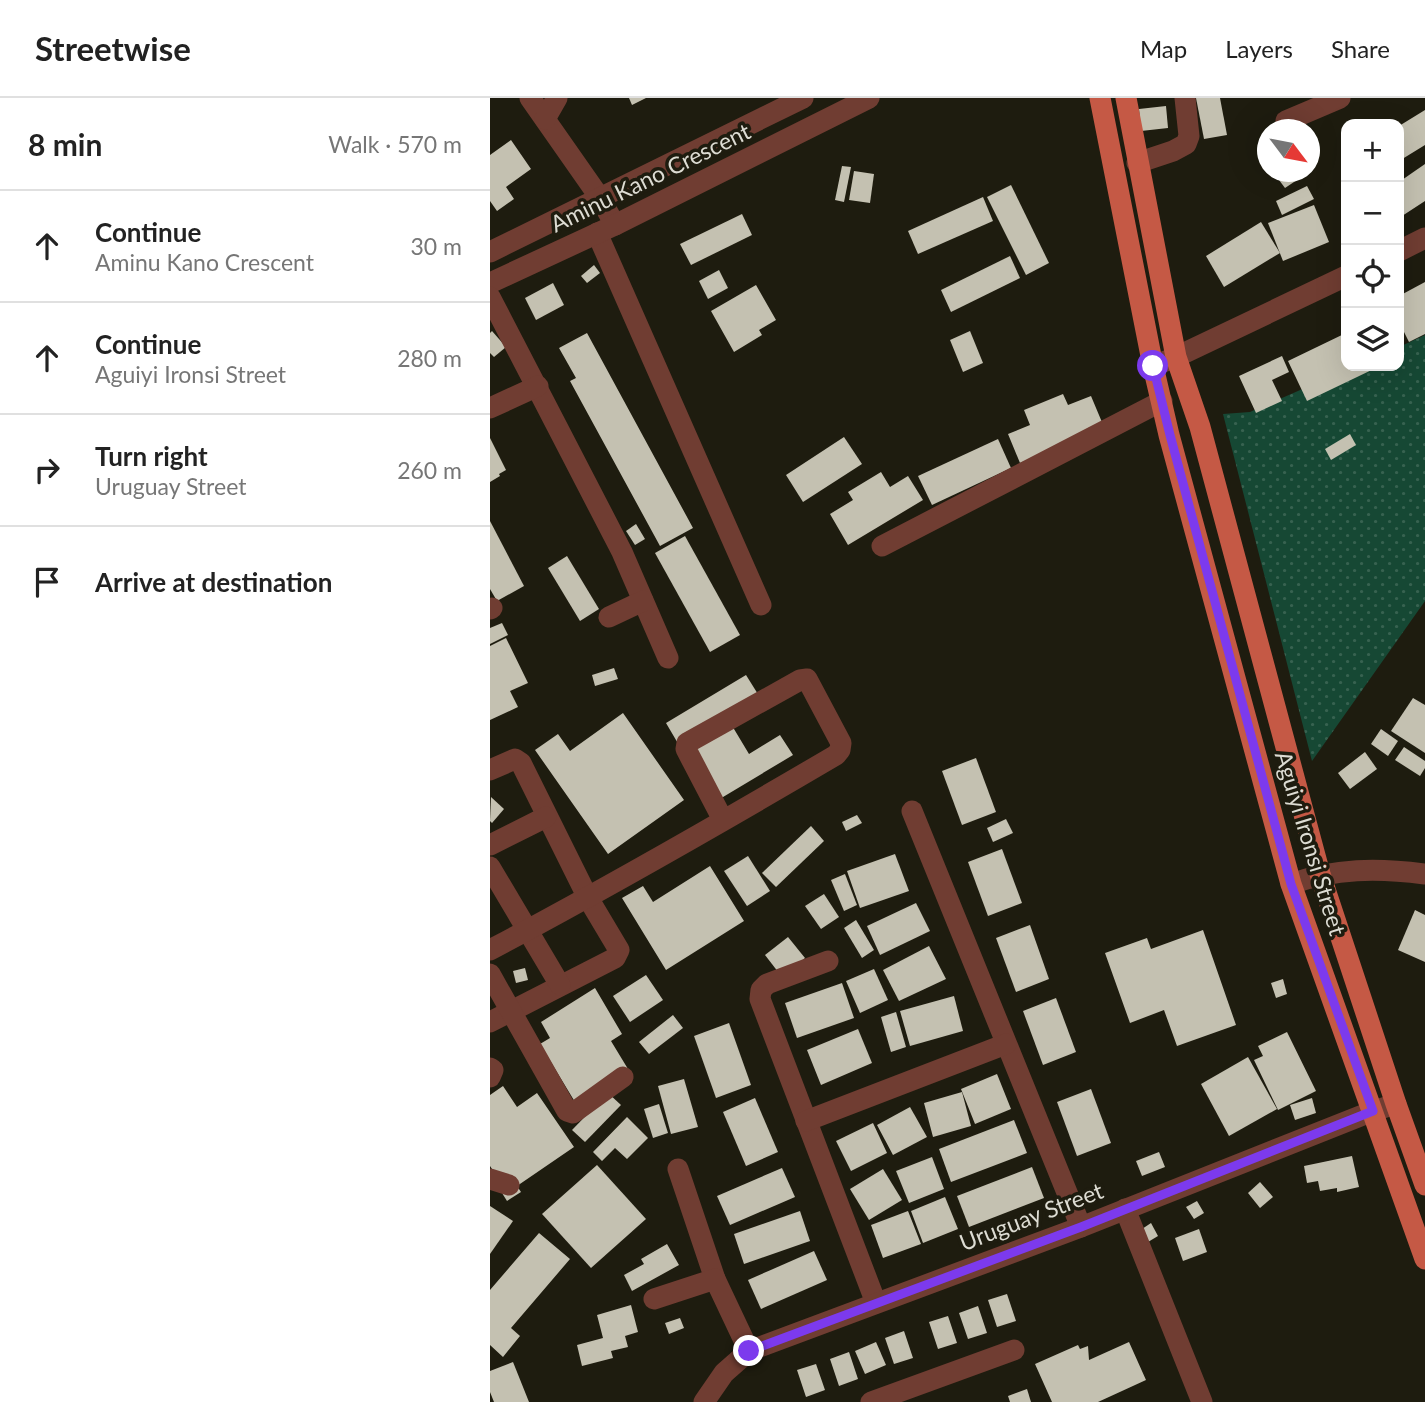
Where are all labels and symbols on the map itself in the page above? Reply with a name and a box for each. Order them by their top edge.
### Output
street label: Aminu Kano Crescent [545,116,755,238]
north arrow [1257,119,1320,182]
route start [1137,350,1168,381]
street label: Aguiyi Ironsi Street [1270,748,1353,939]
street label: Uruguay Street [955,1176,1107,1256]
route end [733,1335,764,1366]

